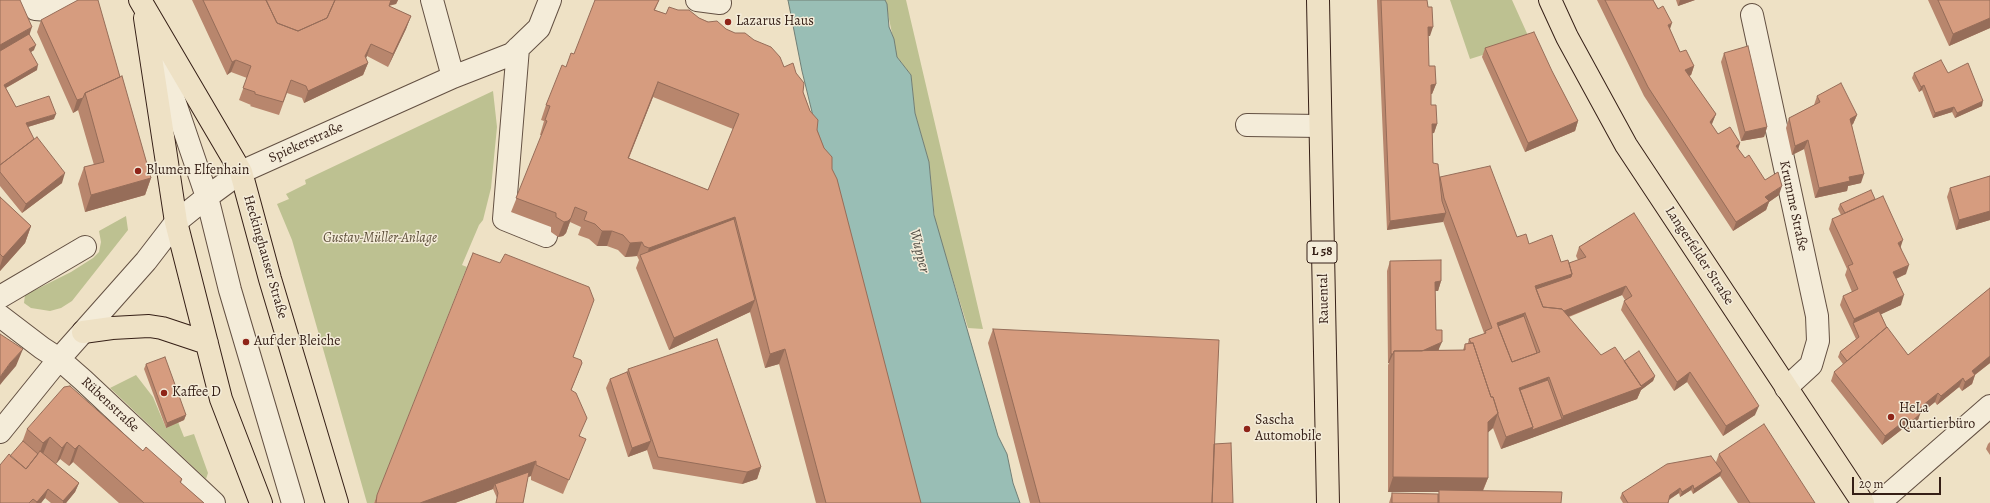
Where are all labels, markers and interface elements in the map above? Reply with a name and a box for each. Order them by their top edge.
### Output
place label: Lazarus Haus [736,14,814,30]
marker: Lazarus Haus [723,17,733,27]
street label: Spiekerstraße [266,119,346,167]
street label: Krumme Straße [1775,159,1811,253]
place label: Blumen Elfenhain [146,163,249,179]
marker: Blumen Elfenhain [133,166,143,176]
street label: Heckinghauser Straße [239,193,291,321]
street label: Langerfelder Straße [1661,204,1737,308]
water label: Wupper [905,227,933,275]
park label: Gustav-Müller-Anlage [323,231,437,247]
road number: L 58 [1307,241,1337,263]
street label: Rauental [1315,273,1333,325]
place label: Auf der Bleiche [254,334,340,350]
marker: Auf der Bleiche [241,337,251,347]
street label: Rübenstraße [77,374,143,436]
place label: Kaffee D [172,385,221,401]
marker: Kaffee D [159,388,169,398]
place label: HeLa Quartierbüro [1899,401,1975,434]
marker: HeLa Quartierbüro [1886,412,1896,422]
place label: Sascha Automobile [1255,413,1321,446]
marker: Sascha Automobile [1242,424,1252,434]
scale bar [1854,469,1943,495]
text: 20 m [1859,476,1883,492]

